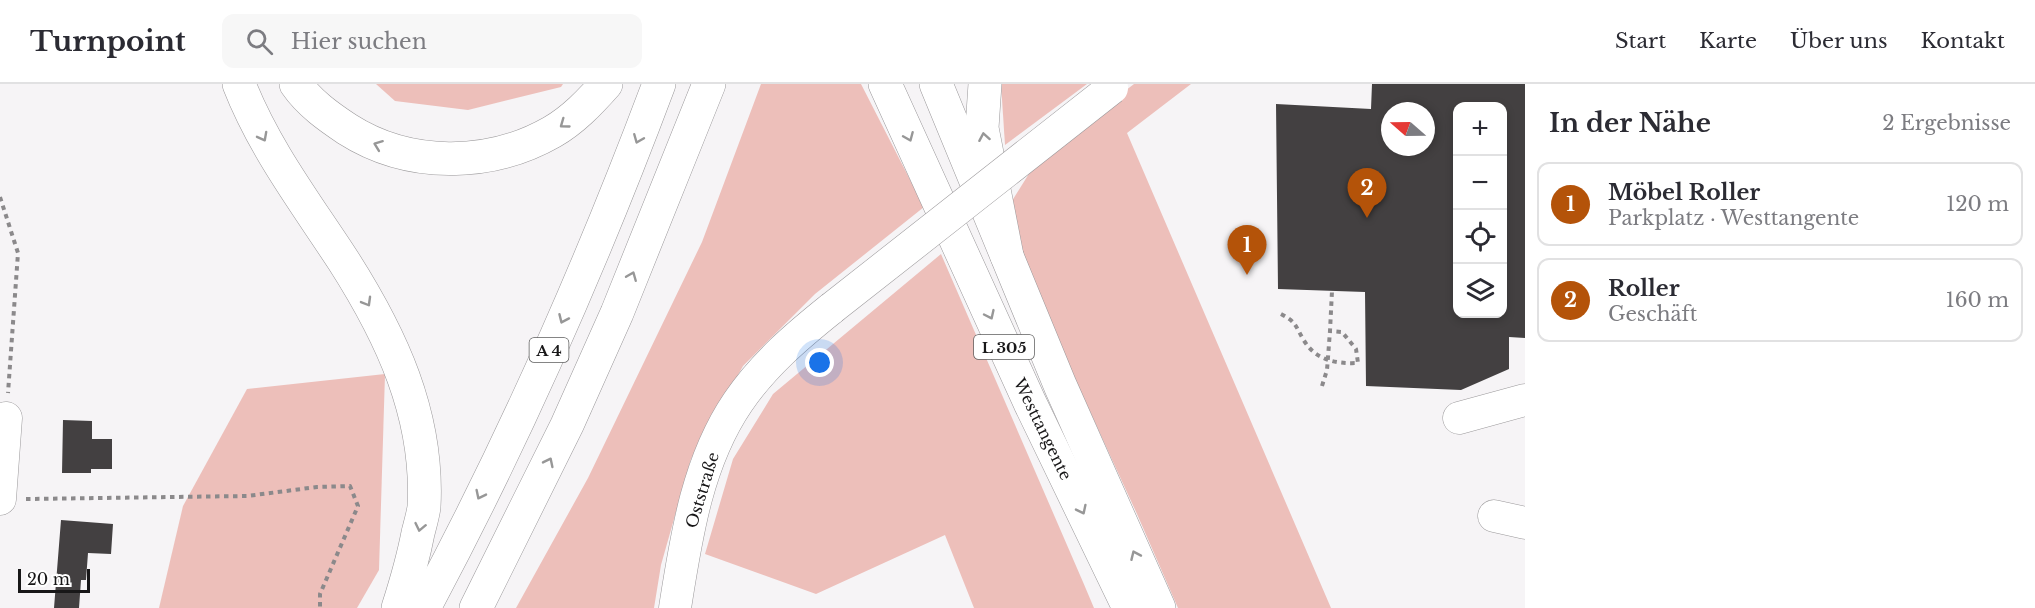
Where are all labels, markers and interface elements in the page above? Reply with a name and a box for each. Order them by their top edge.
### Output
search box [222,14,642,68]
text: Turnpoint [30,24,186,59]
icon: search [243,25,276,58]
text: Hier suchen [291,28,427,55]
text: Start [1615,28,1666,54]
text: Karte [1699,28,1757,54]
text: Über uns [1790,28,1888,54]
text: Kontakt [1921,28,2005,54]
north arrow [1381,102,1435,156]
map controls [1453,102,1507,318]
button: + [1453,102,1507,156]
text: In der Nähe [1549,107,1711,139]
text: 2 Ergebnisse [1882,111,2011,135]
one-way arrow [559,116,570,127]
one-way arrow [256,131,267,141]
one-way arrow [902,131,914,142]
one-way arrow [633,132,645,143]
one-way arrow [978,132,991,142]
one-way arrow [374,139,384,152]
button: − [1453,156,1507,210]
pin: 2 [1348,168,1386,218]
text: Möbel Roller [1608,179,1760,206]
text: 1 [1566,192,1575,216]
text: 120 m [1946,192,2009,216]
text: Parkplatz · Westtangente [1608,206,1859,230]
button: locate [1453,210,1507,264]
pin: 1 [1228,226,1266,275]
button: layers [1453,264,1507,318]
one-way arrow [625,271,637,282]
text: Roller [1608,275,1680,302]
text: 2 [1564,288,1577,312]
text: 160 m [1946,288,2009,312]
one-way arrow [360,296,372,306]
text: Geschäft [1608,302,1697,326]
one-way arrow [982,309,994,320]
one-way arrow [559,312,571,323]
road number: L 305 [974,335,1034,359]
road number: A 4 [530,338,568,362]
your location [805,348,834,377]
street label: Westtangente [1009,374,1076,483]
street label: Oststraße [681,450,723,530]
one-way arrow [541,457,553,468]
one-way arrow [476,489,488,500]
one-way arrow [1075,504,1086,515]
one-way arrow [414,522,427,532]
one-way arrow [1130,550,1142,561]
scale bar [18,566,90,594]
text: 20 m [27,569,70,589]

